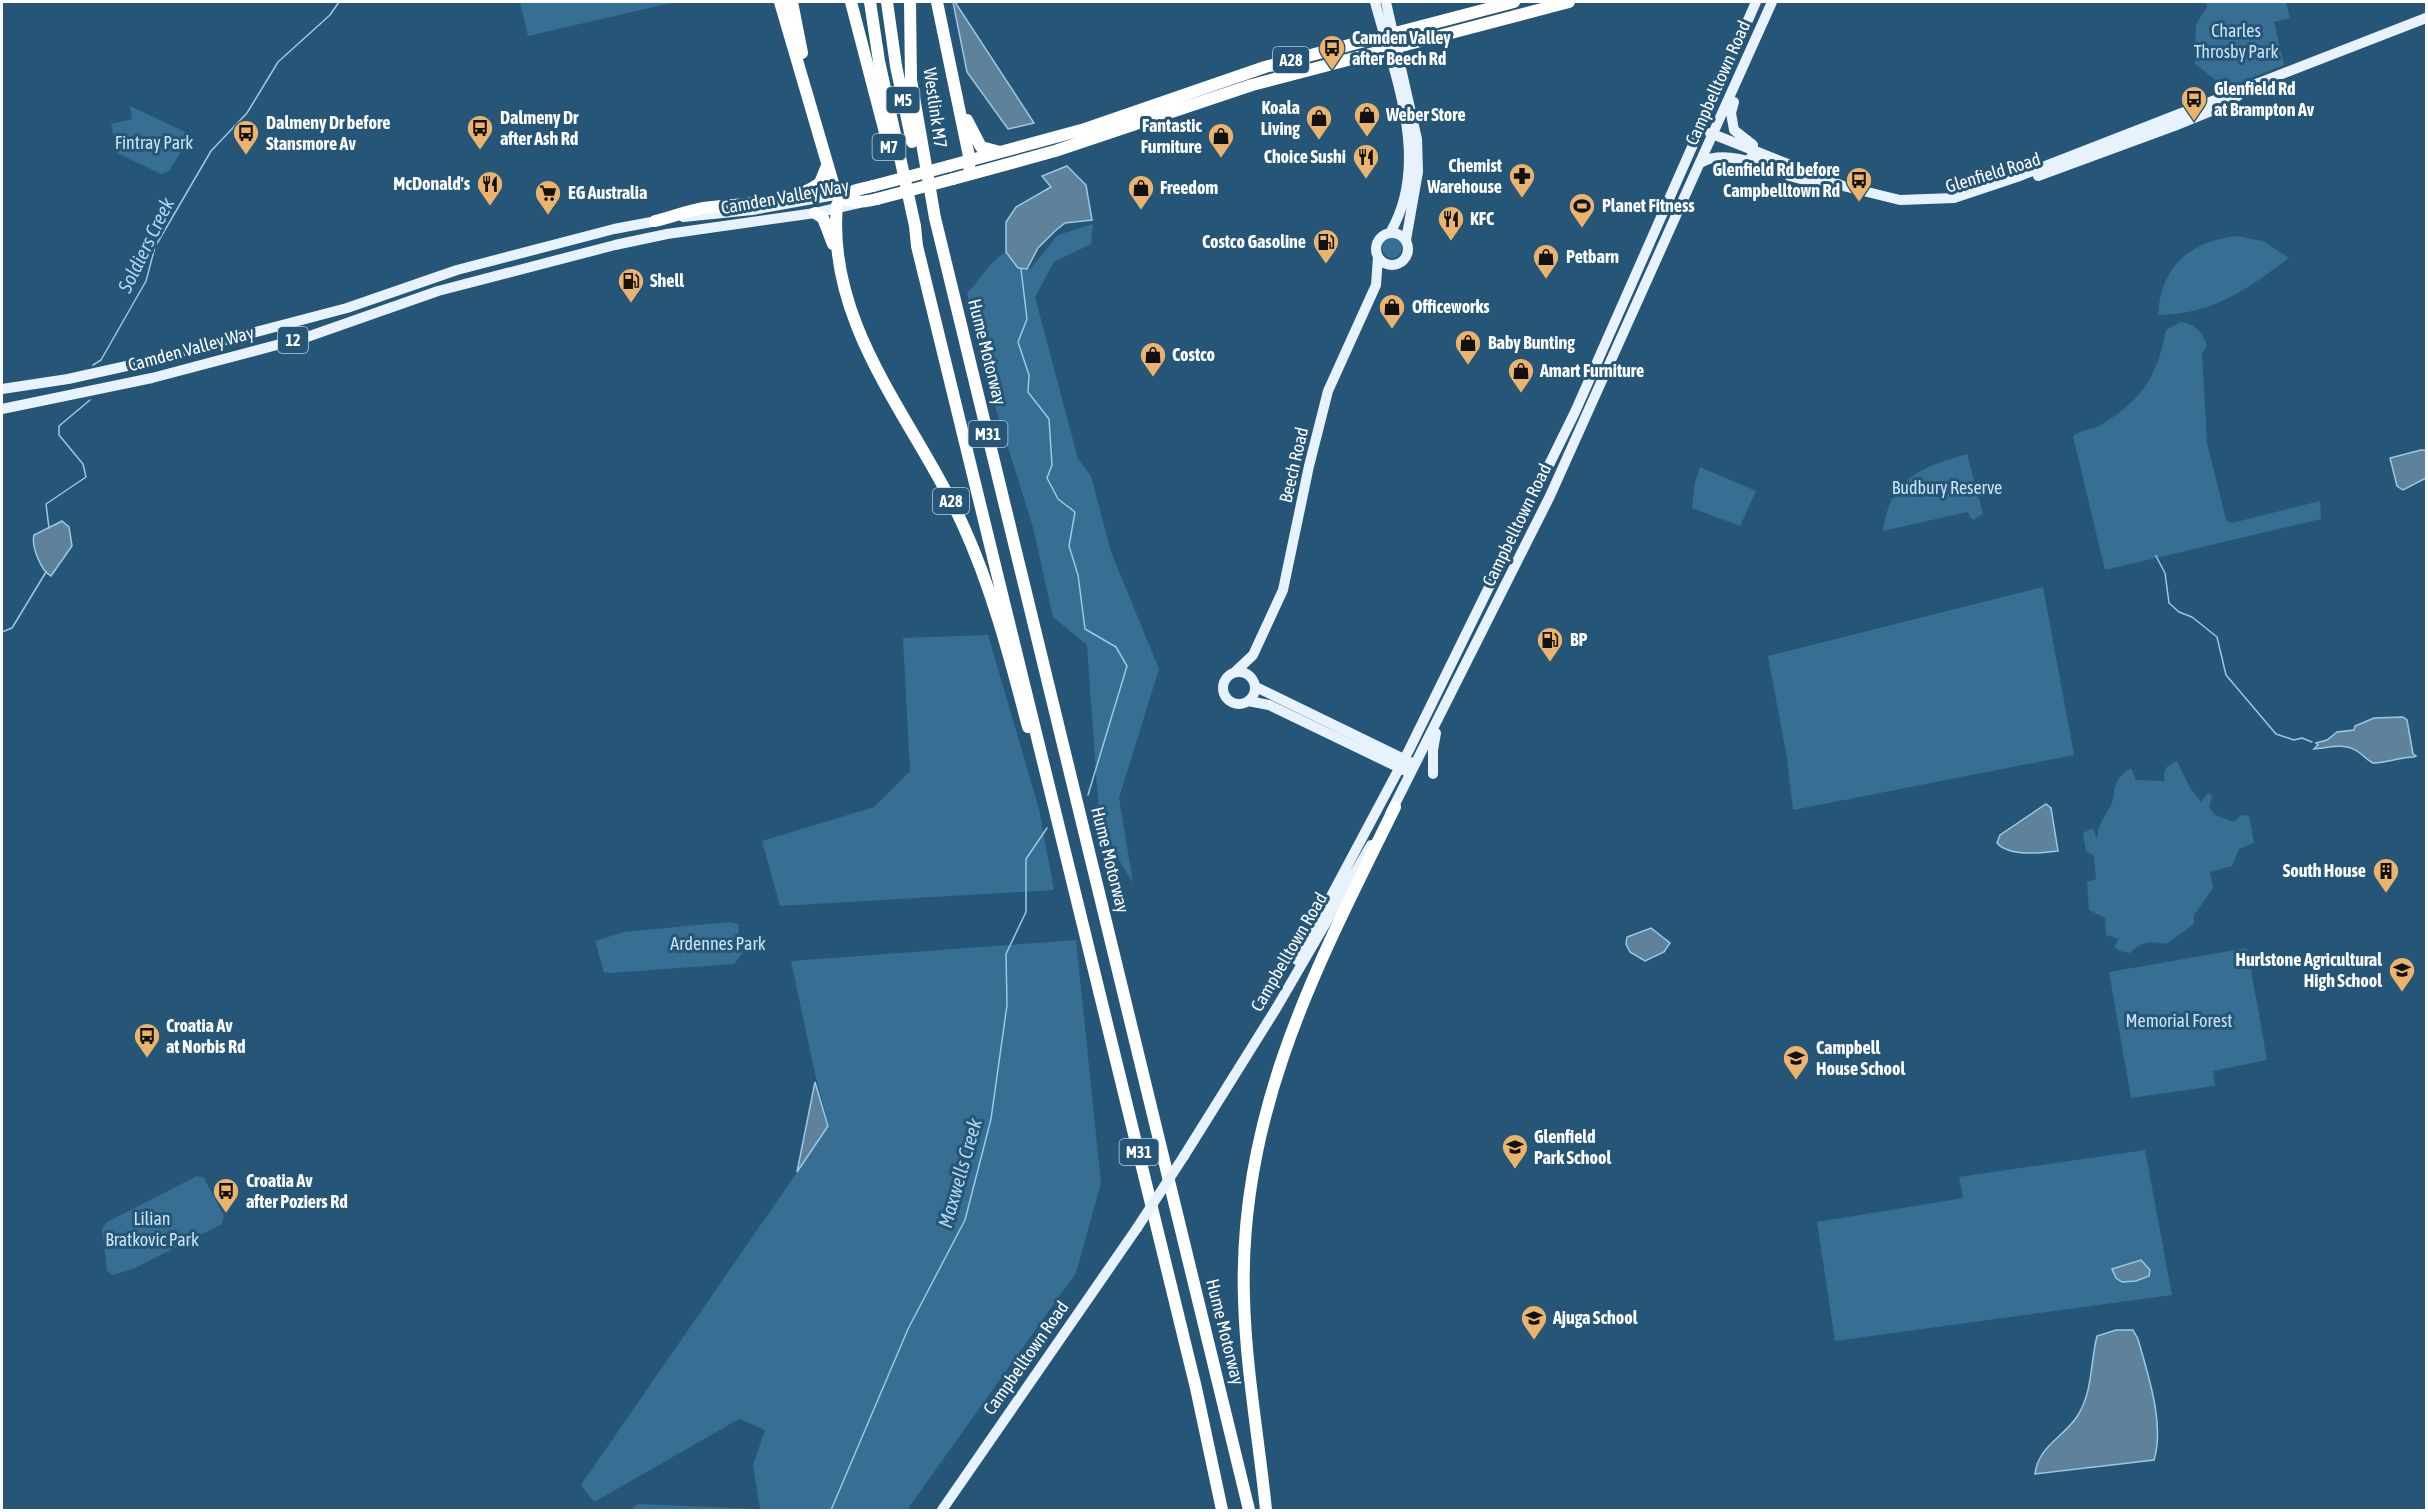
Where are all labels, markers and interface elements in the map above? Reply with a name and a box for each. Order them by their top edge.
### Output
street label: Campbelltown Road [1681,17,1754,148]
park label: Charles Throsby Park [2194,20,2278,62]
place label: Camden Valley after Beech Rd [1352,27,1451,69]
bus stop icon: Camden Valley after Beech Rd [1317,33,1347,71]
road number: A28 [1273,47,1309,73]
street label: Westlink M7 [919,66,952,149]
place label: Glenfield Rd at Brampton Av [2214,78,2315,120]
bus stop icon: Glenfield Rd at Brampton Av [2179,84,2209,122]
road number: M5 [886,87,920,113]
place label: Koala Living [1261,97,1300,139]
shop icon: Weber Store [1352,100,1382,138]
shop icon: Koala Living [1304,103,1334,141]
place label: Weber Store [1385,104,1466,125]
place label: Dalmeny Dr after Ash Rd [500,107,579,149]
place label: Dalmeny Dr before Stansmore Av [266,112,390,154]
bus stop icon: Dalmeny Dr after Ash Rd [465,113,495,151]
place label: Fantastic Furniture [1141,115,1202,157]
bus stop icon: Dalmeny Dr before Stansmore Av [231,118,261,156]
shop icon: Fantastic Furniture [1206,121,1236,159]
park label: Fintray Park [115,132,193,153]
road number: M7 [872,134,906,160]
restaurant icon: Choice Sushi [1351,142,1381,180]
place label: Choice Sushi [1264,146,1346,167]
street label: Glenfield Road [1943,148,2043,197]
place label: Chemist Warehouse [1426,155,1503,197]
place label: Glenfield Rd before Campbelltown Rd [1712,159,1840,201]
pharmacy icon: Chemist Warehouse [1507,161,1537,199]
bus stop icon: Glenfield Rd before Campbelltown Rd [1844,165,1874,203]
restaurant icon: McDonald's [475,169,505,207]
place label: McDonald's [393,173,471,194]
shop icon: Freedom [1126,173,1156,211]
street label: Camden Valley Way [719,175,851,218]
place label: Freedom [1160,177,1218,198]
supermarket icon: EG Australia [533,178,563,216]
place label: EG Australia [568,182,647,203]
sports icon: Planet Fitness [1567,191,1597,229]
water label: Soldiers Creek [112,193,178,297]
place label: Planet Fitness [1602,195,1695,216]
restaurant icon: KFC [1436,204,1466,242]
place label: KFC [1470,208,1494,229]
fuel station icon: Costco Gasoline [1311,227,1341,265]
place label: Costco Gasoline [1202,231,1306,252]
shop icon: Petbarn [1531,242,1561,280]
place label: Petbarn [1566,246,1619,267]
fuel station icon: Shell [616,266,646,304]
place label: Shell [650,270,684,291]
shop icon: Officeworks [1377,292,1407,330]
place label: Officeworks [1412,296,1490,317]
street label: Hume Motorway [964,297,1011,407]
street label: Camden Valley Way [126,322,256,375]
road number: 12 [278,327,308,353]
shop icon: Baby Bunting [1453,328,1483,366]
place label: Baby Bunting [1488,332,1575,353]
shop icon: Costco [1138,340,1168,378]
place label: Costco [1172,344,1215,365]
shop icon: Amart Furniture [1506,356,1536,394]
place label: Amart Furniture [1539,360,1644,381]
road number: M31 [968,421,1008,447]
street label: Beech Road [1275,425,1312,505]
street label: Campbelltown Road [1478,460,1555,590]
park label: Budbury Reserve [1892,477,2002,498]
road number: A28 [933,488,969,514]
fuel station icon: BP [1535,625,1565,663]
place label: BP [1570,629,1588,650]
street label: Hume Motorway [1087,805,1134,915]
building icon: South House [2371,856,2401,894]
place label: South House [2283,860,2366,881]
street label: Campbelltown Road [1246,889,1331,1015]
park label: Ardennes Park [670,933,766,954]
place label: Hurlstone Agricultural High School [2235,949,2382,991]
school or university icon: Hurlstone Agricultural High School [2387,955,2417,993]
park label: Memorial Forest [2125,1010,2233,1031]
place label: Croatia Av at Norbis Rd [166,1015,245,1057]
bus stop icon: Croatia Av at Norbis Rd [132,1021,162,1059]
place label: Campbell House School [1816,1037,1905,1079]
school or university icon: Campbell House School [1781,1043,1811,1081]
water label: Maxwells Creek [933,1115,986,1230]
place label: Glenfield Park School [1534,1126,1611,1168]
school or university icon: Glenfield Park School [1500,1132,1530,1170]
road number: M31 [1120,1139,1158,1165]
place label: Croatia Av after Poziers Rd [246,1170,348,1212]
bus stop icon: Croatia Av after Poziers Rd [211,1176,241,1214]
park label: Lilian Bratkovic Park [105,1208,199,1250]
street label: Hume Motorway [1202,1277,1249,1387]
street label: Campbelltown Road [979,1297,1073,1419]
school or university icon: Ajuga School [1519,1303,1549,1341]
place label: Ajuga School [1552,1307,1638,1328]

